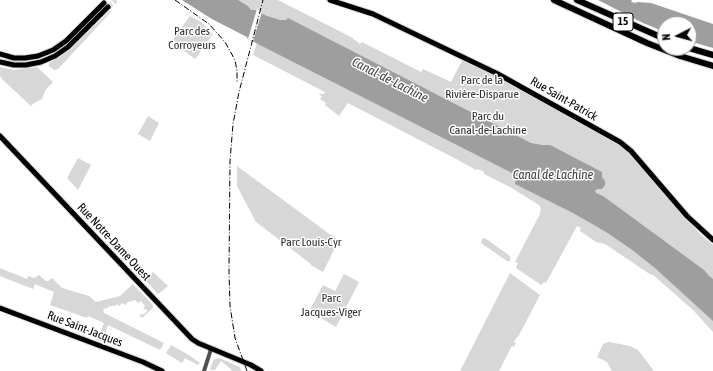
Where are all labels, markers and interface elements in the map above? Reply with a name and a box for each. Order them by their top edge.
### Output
road number: 15 [613,13,633,31]
north arrow [657,16,697,56]
park label: Parc des Corroyeurs [168,24,216,52]
text: N [660,33,672,41]
water label: Canal-de-Lachine [349,54,431,106]
park label: Parc de la Rivière-Disparue [445,73,519,101]
street label: Rue Saint-Patrick [528,74,600,124]
park label: Parc du Canal-de-Lachine [449,109,527,137]
water label: Canal de Lachine [513,167,593,183]
street label: Rue Notre-Dame Ouest [74,200,154,284]
park label: Parc Louis-Cyr [281,235,341,249]
park label: Parc Jacques-Viger [301,291,361,319]
street label: Rue Saint-Jacques [45,308,125,350]

